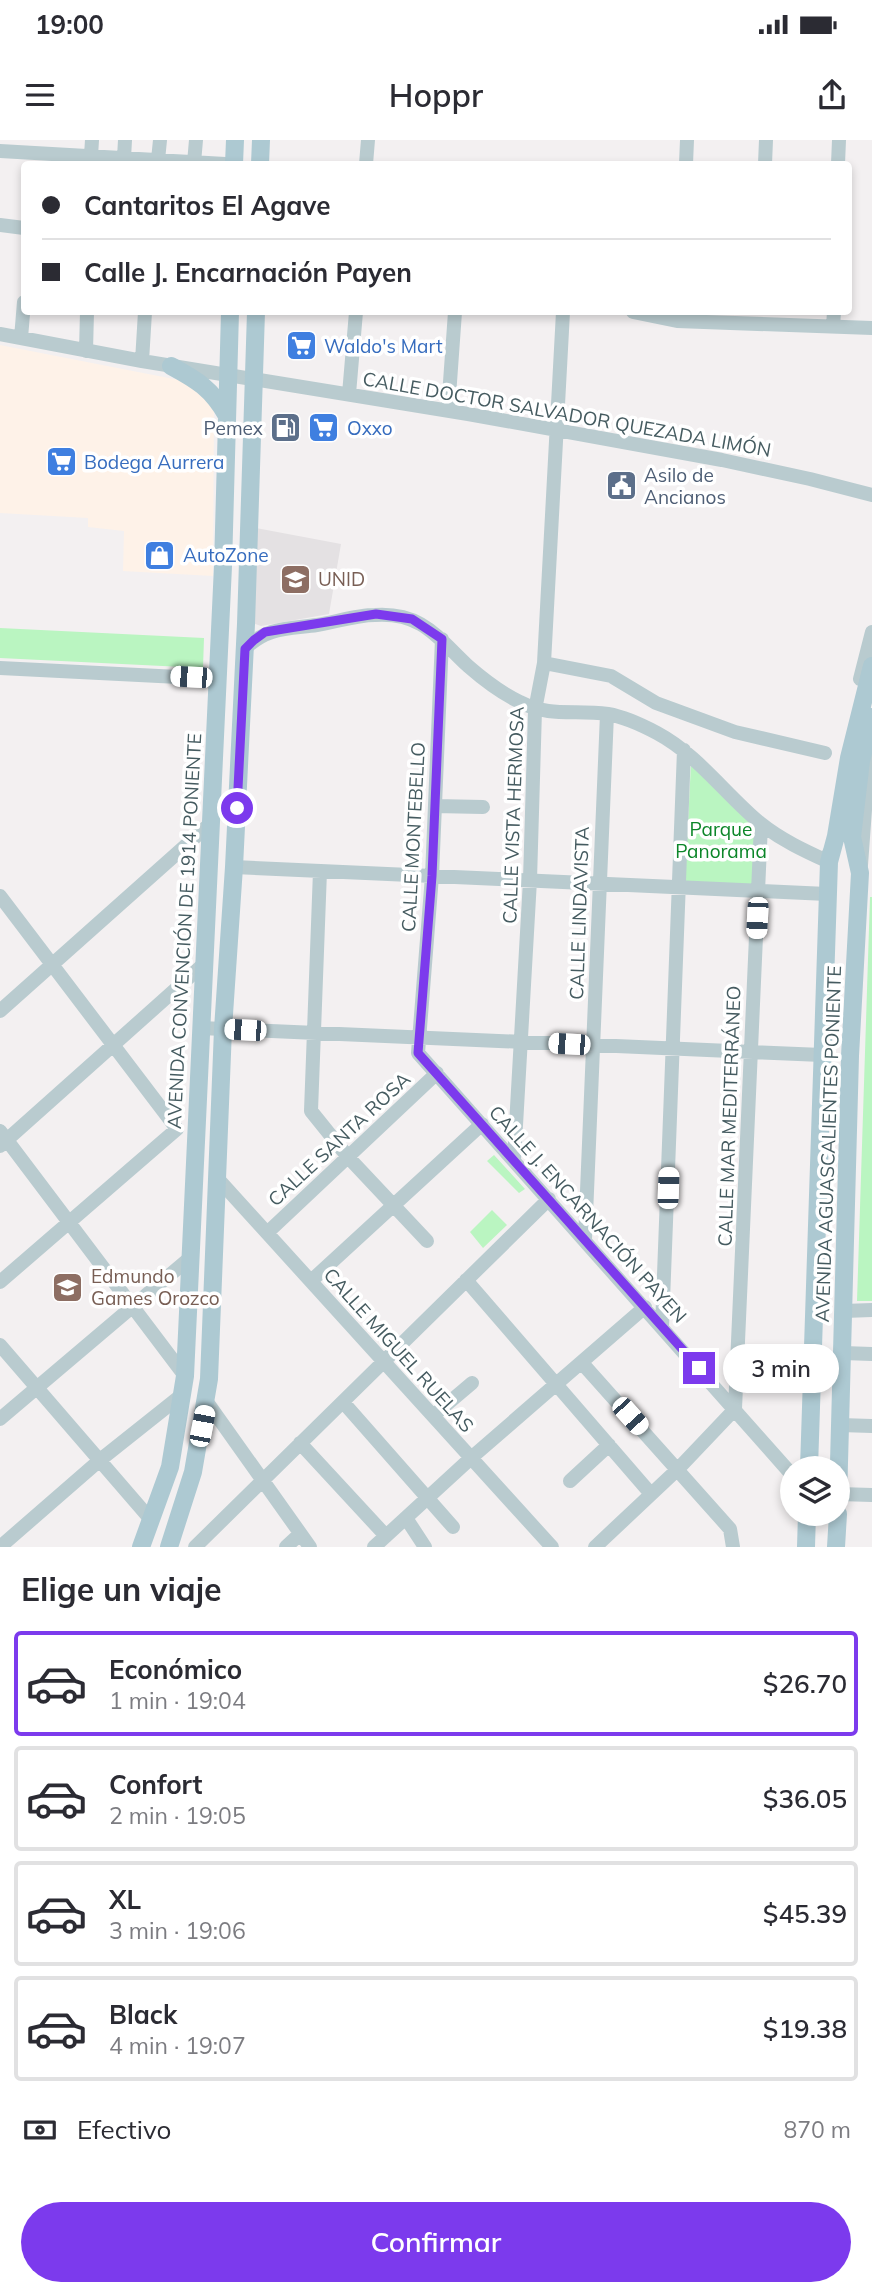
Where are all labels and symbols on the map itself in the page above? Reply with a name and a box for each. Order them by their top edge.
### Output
supermarket icon: Waldo's Mart [284,329,318,363]
place label: Waldo's Mart [324,334,443,358]
street label: CALLE DOCTOR SALVADOR QUEZADA LIMÓN [361,366,773,462]
fuel station icon: Pemex [269,411,303,445]
supermarket icon: Oxxo [307,411,341,445]
place label: Pemex [204,416,263,440]
place label: Oxxo [347,416,393,440]
supermarket icon: Bodega Aurrera [44,445,78,479]
place label: Bodega Aurrera [84,450,224,474]
place label: Asilo de Ancianos [644,463,726,509]
public building icon: Asilo de Ancianos [604,469,638,503]
shop icon: AutoZone [143,538,177,572]
place label: AutoZone [183,543,269,567]
school or university icon: UNID [278,562,312,596]
place label: UNID [318,567,365,591]
car [170,665,213,689]
street label: CALLE VISTA HERMOSA [497,706,529,924]
street label: AVENIDA CONVENCIÓN DE 1914 PONIENTE [162,733,206,1129]
street label: CALLE MONTEBELLO [396,741,430,933]
route start [221,792,253,824]
park label: Parque Panorama [675,817,767,863]
street label: CALLE LINDAVISTA [564,826,594,1000]
car [746,896,769,940]
street label: AVENIDA AGUASCALIENTES PONIENTE [810,965,846,1323]
street label: CALLE MAR MEDITERRÁNEO [712,985,746,1247]
car [224,1018,267,1042]
car [548,1032,591,1056]
street label: CALLE SANTA ROSA [263,1067,415,1211]
street label: CALLE J. ENCARNACIÓN PAYEN [484,1100,692,1328]
car [657,1167,680,1209]
street label: CALLE MIGUEL RUELAS [319,1263,479,1437]
place label: Edmundo Games Orozco [91,1264,220,1310]
school or university icon: Edmundo Games Orozco [51,1270,85,1304]
callout: 3 min [724,1344,839,1392]
route end [683,1352,715,1384]
car [609,1393,652,1439]
car [188,1403,217,1449]

